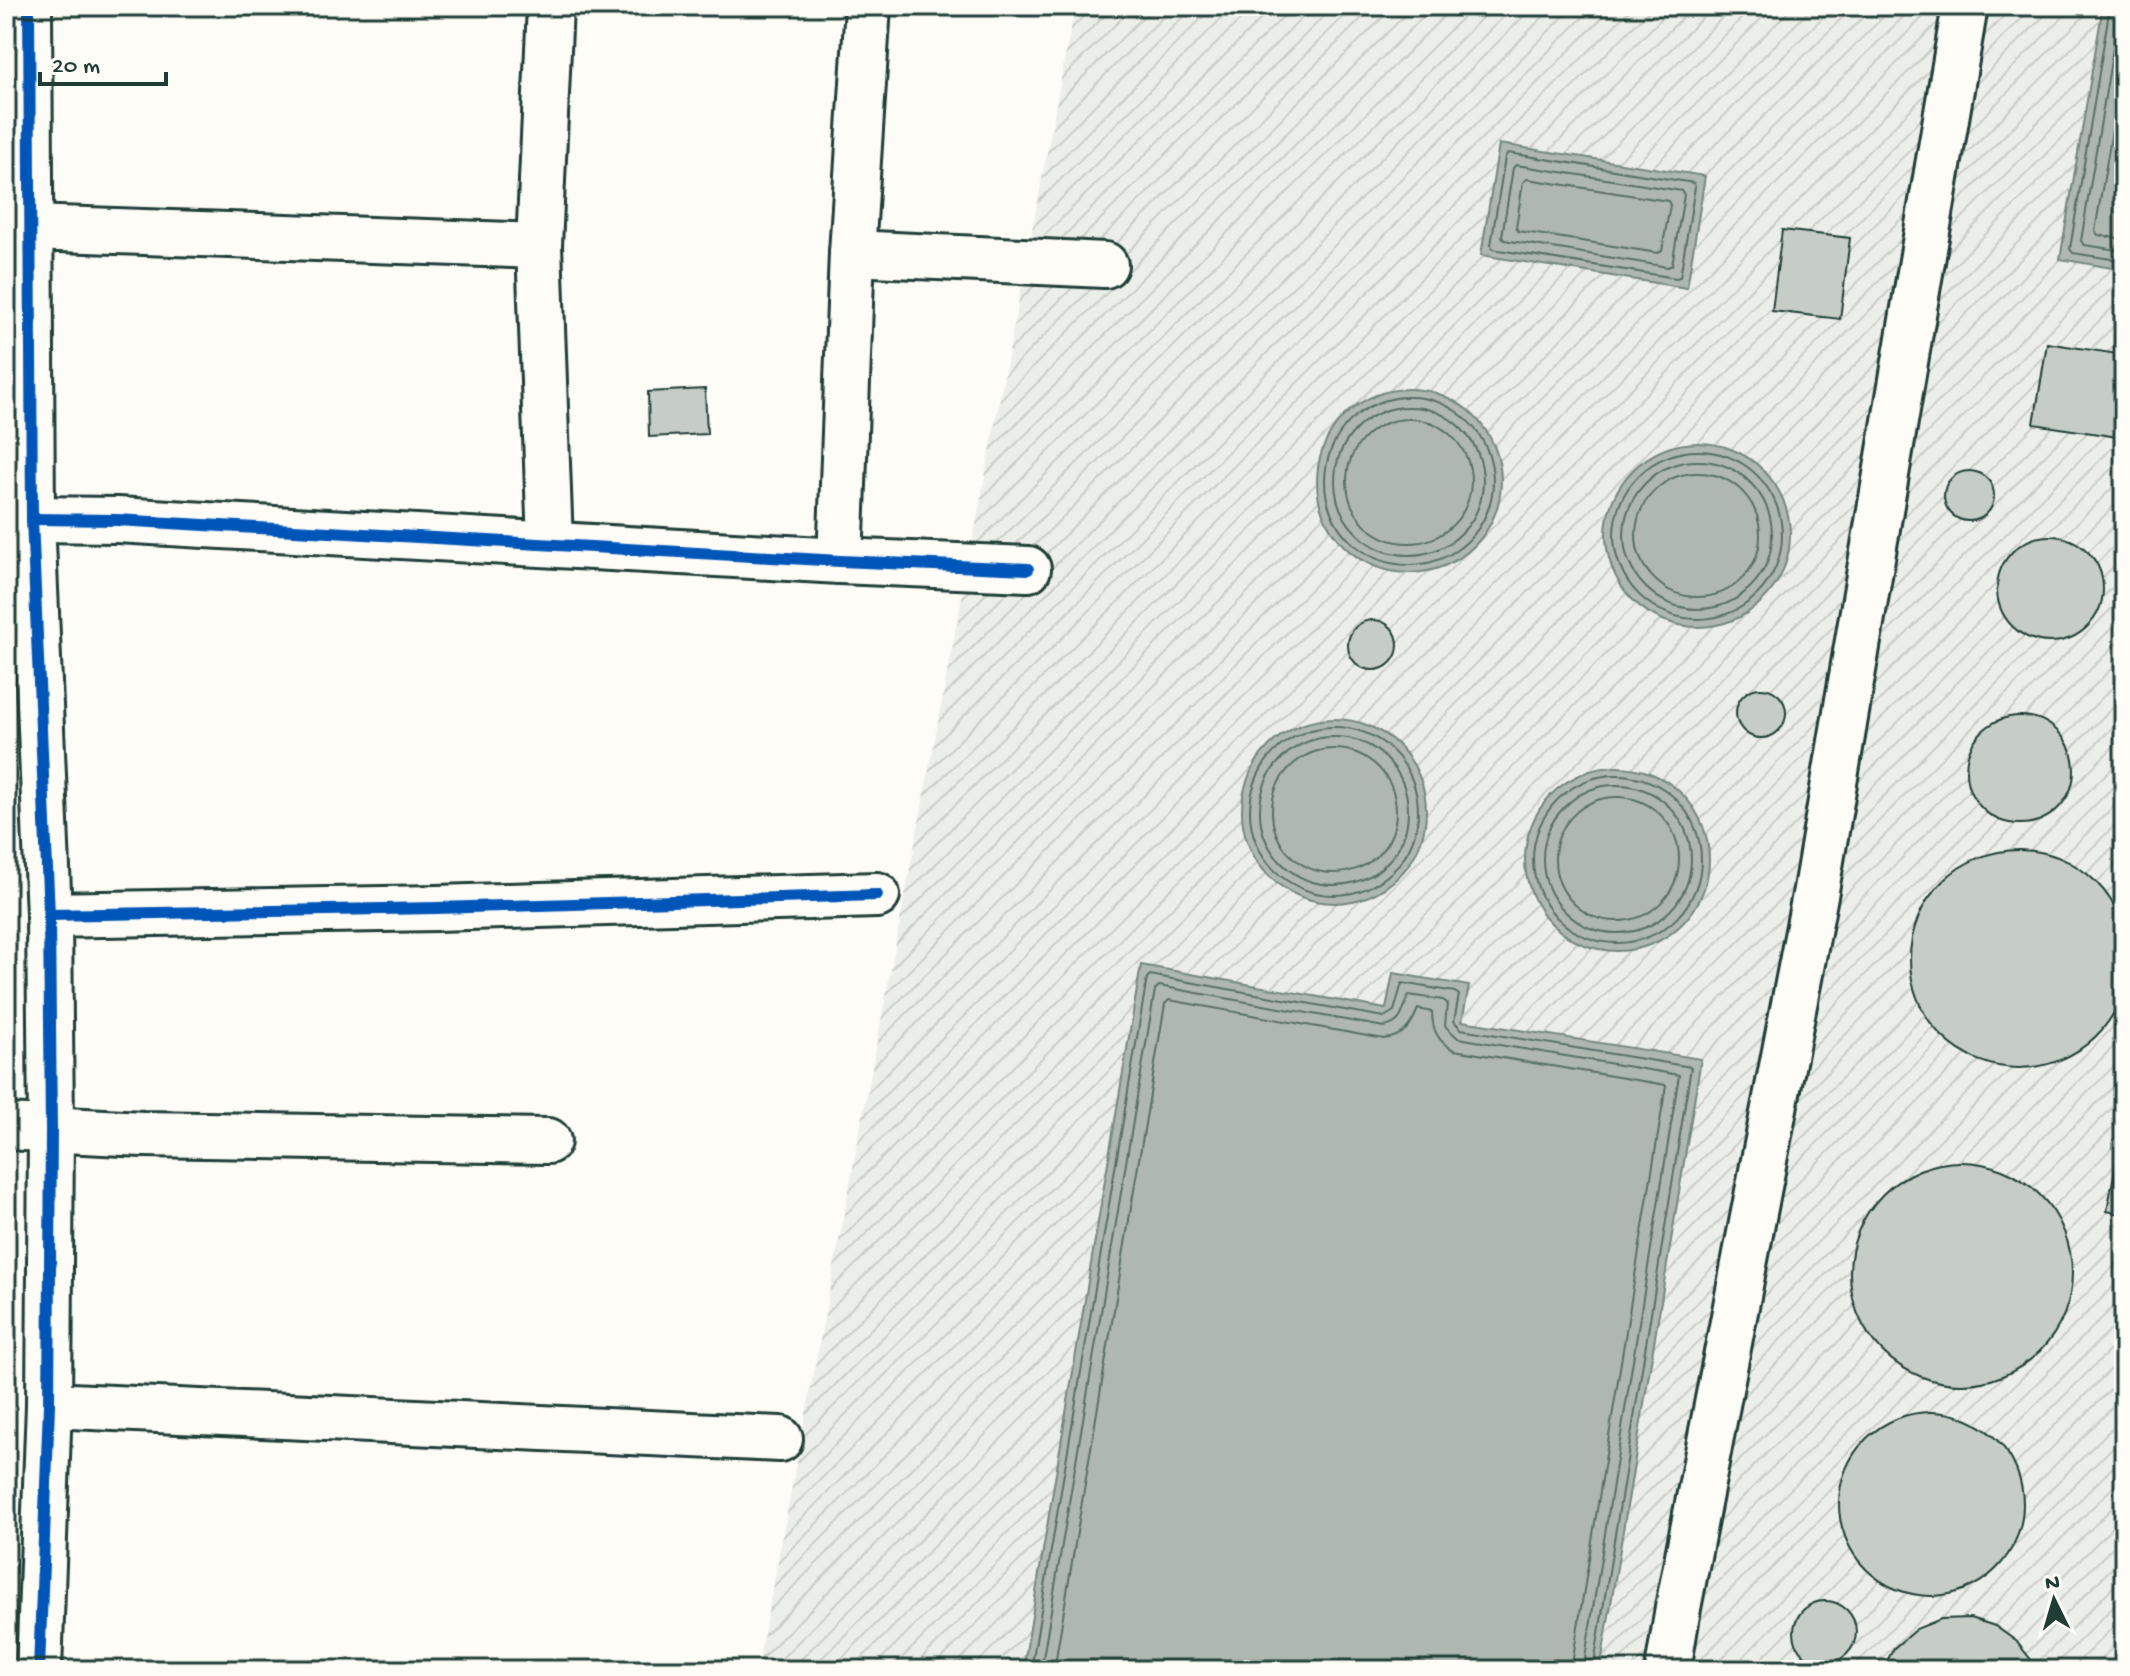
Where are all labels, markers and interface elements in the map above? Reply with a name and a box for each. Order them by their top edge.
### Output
scale bar [40,36,166,86]
text: 20 m [52,53,100,82]
north arrow [2014,1560,2094,1640]
text: N [2044,1570,2061,1598]

